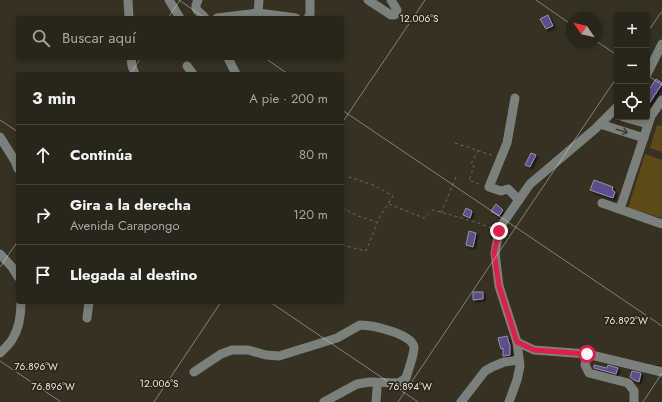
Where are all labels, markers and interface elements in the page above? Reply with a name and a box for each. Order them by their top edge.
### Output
text: 12.006°S [399,11,439,26]
north arrow [566,12,602,48]
map controls [614,12,650,120]
button: + [614,12,650,48]
search box [16,16,344,60]
icon: search [30,27,52,49]
text: Buscar aquí [62,27,136,49]
button: − [614,48,650,84]
button: locate [614,84,650,120]
text: 3 min [32,86,76,110]
text: A pie · 200 m [249,89,328,108]
one-way arrow [615,128,628,135]
icon: ahead [32,144,54,166]
text: Continúa [70,144,132,166]
text: 80 m [299,145,328,164]
text: Gira a la derecha [70,194,191,216]
icon: right [32,204,54,226]
text: 120 m [293,205,328,224]
text: Avenida Carapongo [70,216,180,235]
route end [490,222,508,240]
icon: arrive [32,264,54,286]
text: Llegada al destino [70,264,197,286]
text: 76.892°W [604,313,648,328]
route start [578,345,596,363]
text: 76.896°W [14,359,58,374]
text: 12.006°S [139,376,179,391]
text: 76.896°W [31,379,75,394]
text: 76.894°W [388,379,432,394]

